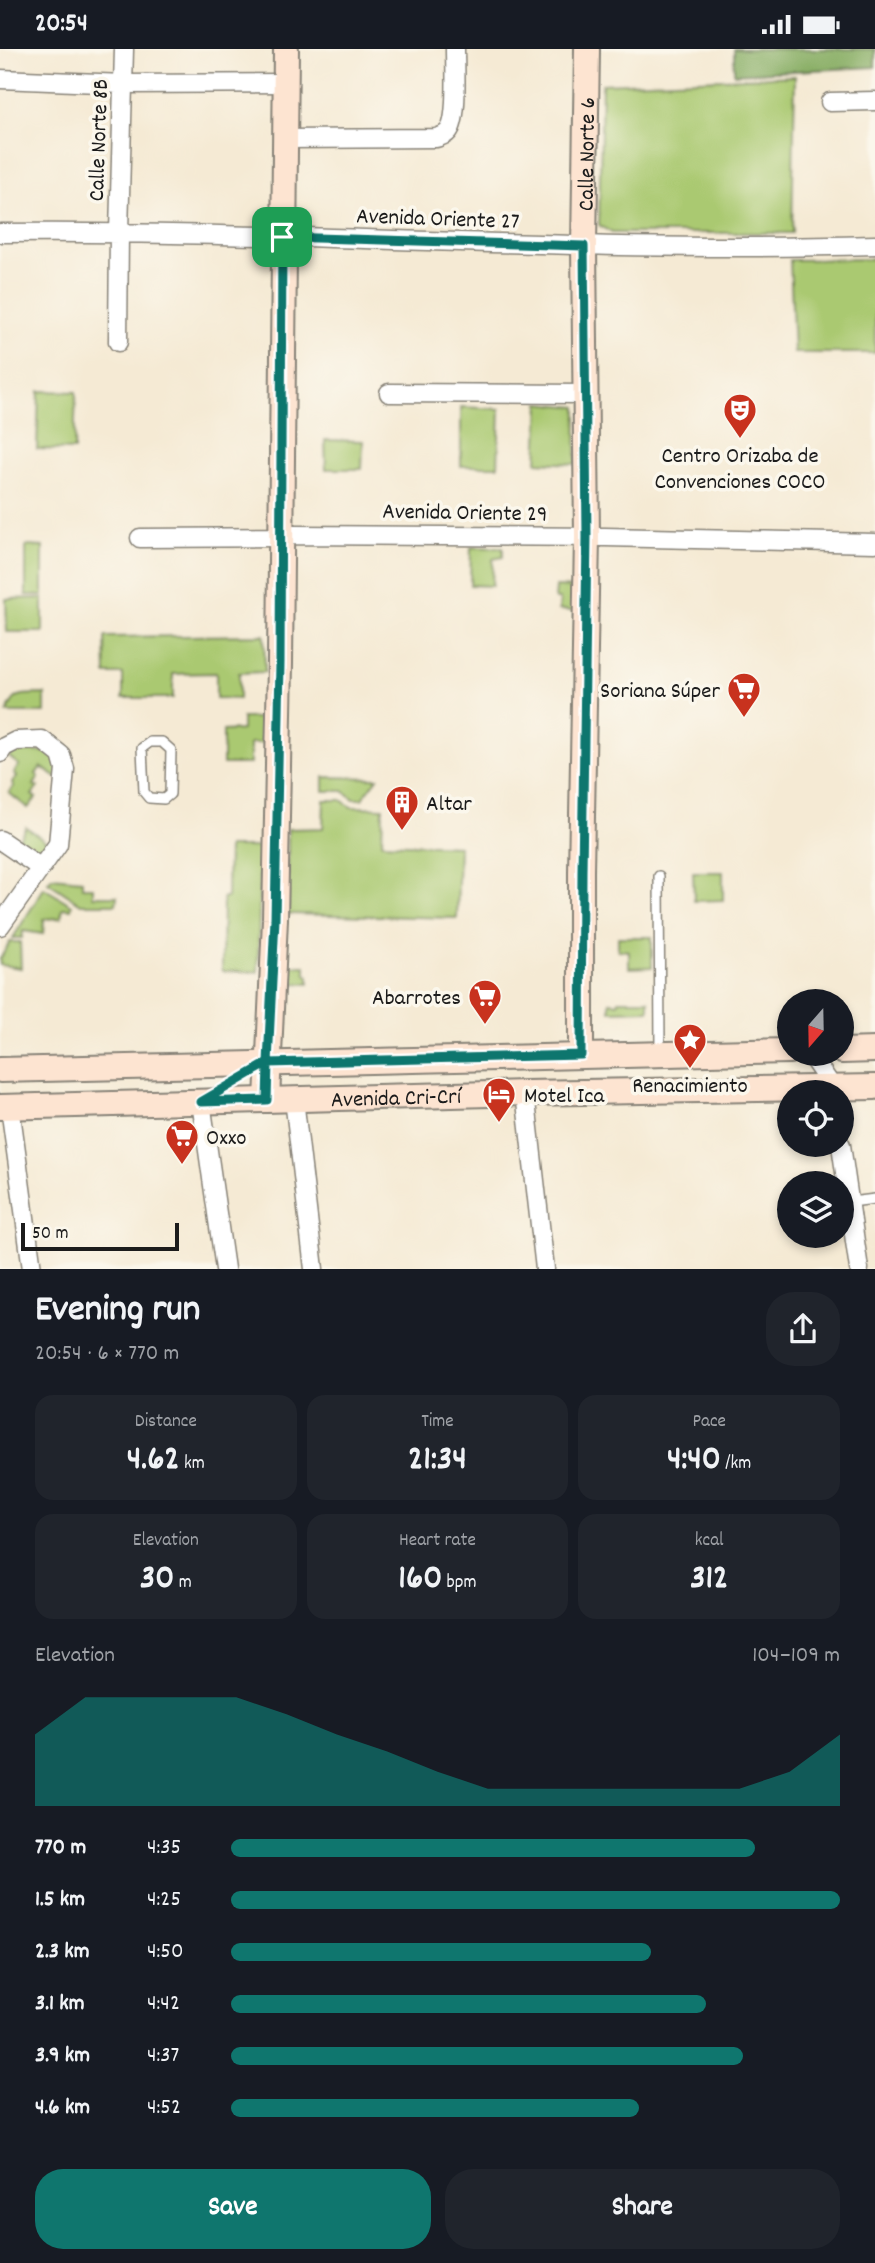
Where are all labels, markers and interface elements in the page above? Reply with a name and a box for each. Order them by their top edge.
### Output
text: 20:54 [35,6,88,43]
street label: Calle Norte 8B [82,78,119,202]
street label: Calle Norte 6 [572,97,606,211]
street label: Avenida Oriente 27 [356,201,520,240]
pin [252,207,312,267]
icon: arrive [263,218,301,256]
theatre icon: Centro Orizaba de Convenciones COCO [721,391,759,440]
place label: Centro Orizaba de Convenciones COCO [654,441,826,500]
street label: Avenida Oriente 29 [382,497,548,532]
supermarket icon: Soriana Súper [725,670,763,719]
place label: Soriana Súper [600,676,720,709]
building icon: Altar [383,783,421,832]
place label: Altar [426,789,472,822]
supermarket icon: Abarrotes [466,977,504,1026]
place label: Abarrotes [372,983,461,1016]
north arrow [777,989,854,1066]
map controls [777,989,854,1248]
place icon: Renacimiento [671,1021,709,1070]
place label: Renacimiento [632,1071,748,1104]
hotel icon: Motel Ica [480,1075,518,1124]
button: locate [777,1080,854,1157]
place label: Motel Ica [524,1081,605,1114]
street label: Avenida Cri-Crí [330,1082,463,1118]
supermarket icon: Oxxo [163,1117,201,1166]
place label: Oxxo [206,1123,247,1156]
button: layers [777,1171,854,1248]
scale bar [21,1220,178,1252]
text: 50 m [32,1221,69,1248]
text: Evening run [35,1284,200,1339]
button: share [766,1292,840,1366]
text: 20:54 · 6 × 770 m [35,1338,179,1371]
text: Distance [135,1409,197,1436]
text: Time [421,1409,454,1436]
text: Pace [692,1409,726,1436]
text: 4.62 [127,1436,180,1486]
text: 21:34 [408,1436,467,1486]
text: 4:40 [667,1436,721,1486]
text: km [180,1451,205,1478]
text: /km [721,1451,751,1478]
text: Elevation [133,1528,199,1555]
text: Heart rate [399,1528,476,1555]
text: kcal [695,1528,724,1555]
text: 30 [140,1555,174,1605]
text: 160 [398,1555,442,1605]
text: 312 [690,1555,728,1605]
text: m [174,1570,192,1597]
text: bpm [442,1570,477,1597]
text: Elevation [35,1640,115,1673]
text: 104–109 m [752,1640,840,1673]
text: 770 m [35,1832,86,1865]
text: 4:35 [147,1832,181,1865]
text: 1.5 km [35,1884,85,1917]
text: 4:25 [147,1884,181,1917]
text: 2.3 km [35,1936,90,1969]
text: 4:50 [147,1936,184,1969]
text: 3.1 km [35,1988,85,2021]
text: 4:42 [147,1988,180,2021]
text: 3.9 km [35,2040,90,2073]
text: 4:37 [147,2040,179,2073]
text: 4.6 km [35,2092,90,2125]
text: 4:52 [147,2092,181,2125]
button: Save [35,2169,431,2249]
button: Share [445,2169,840,2249]

